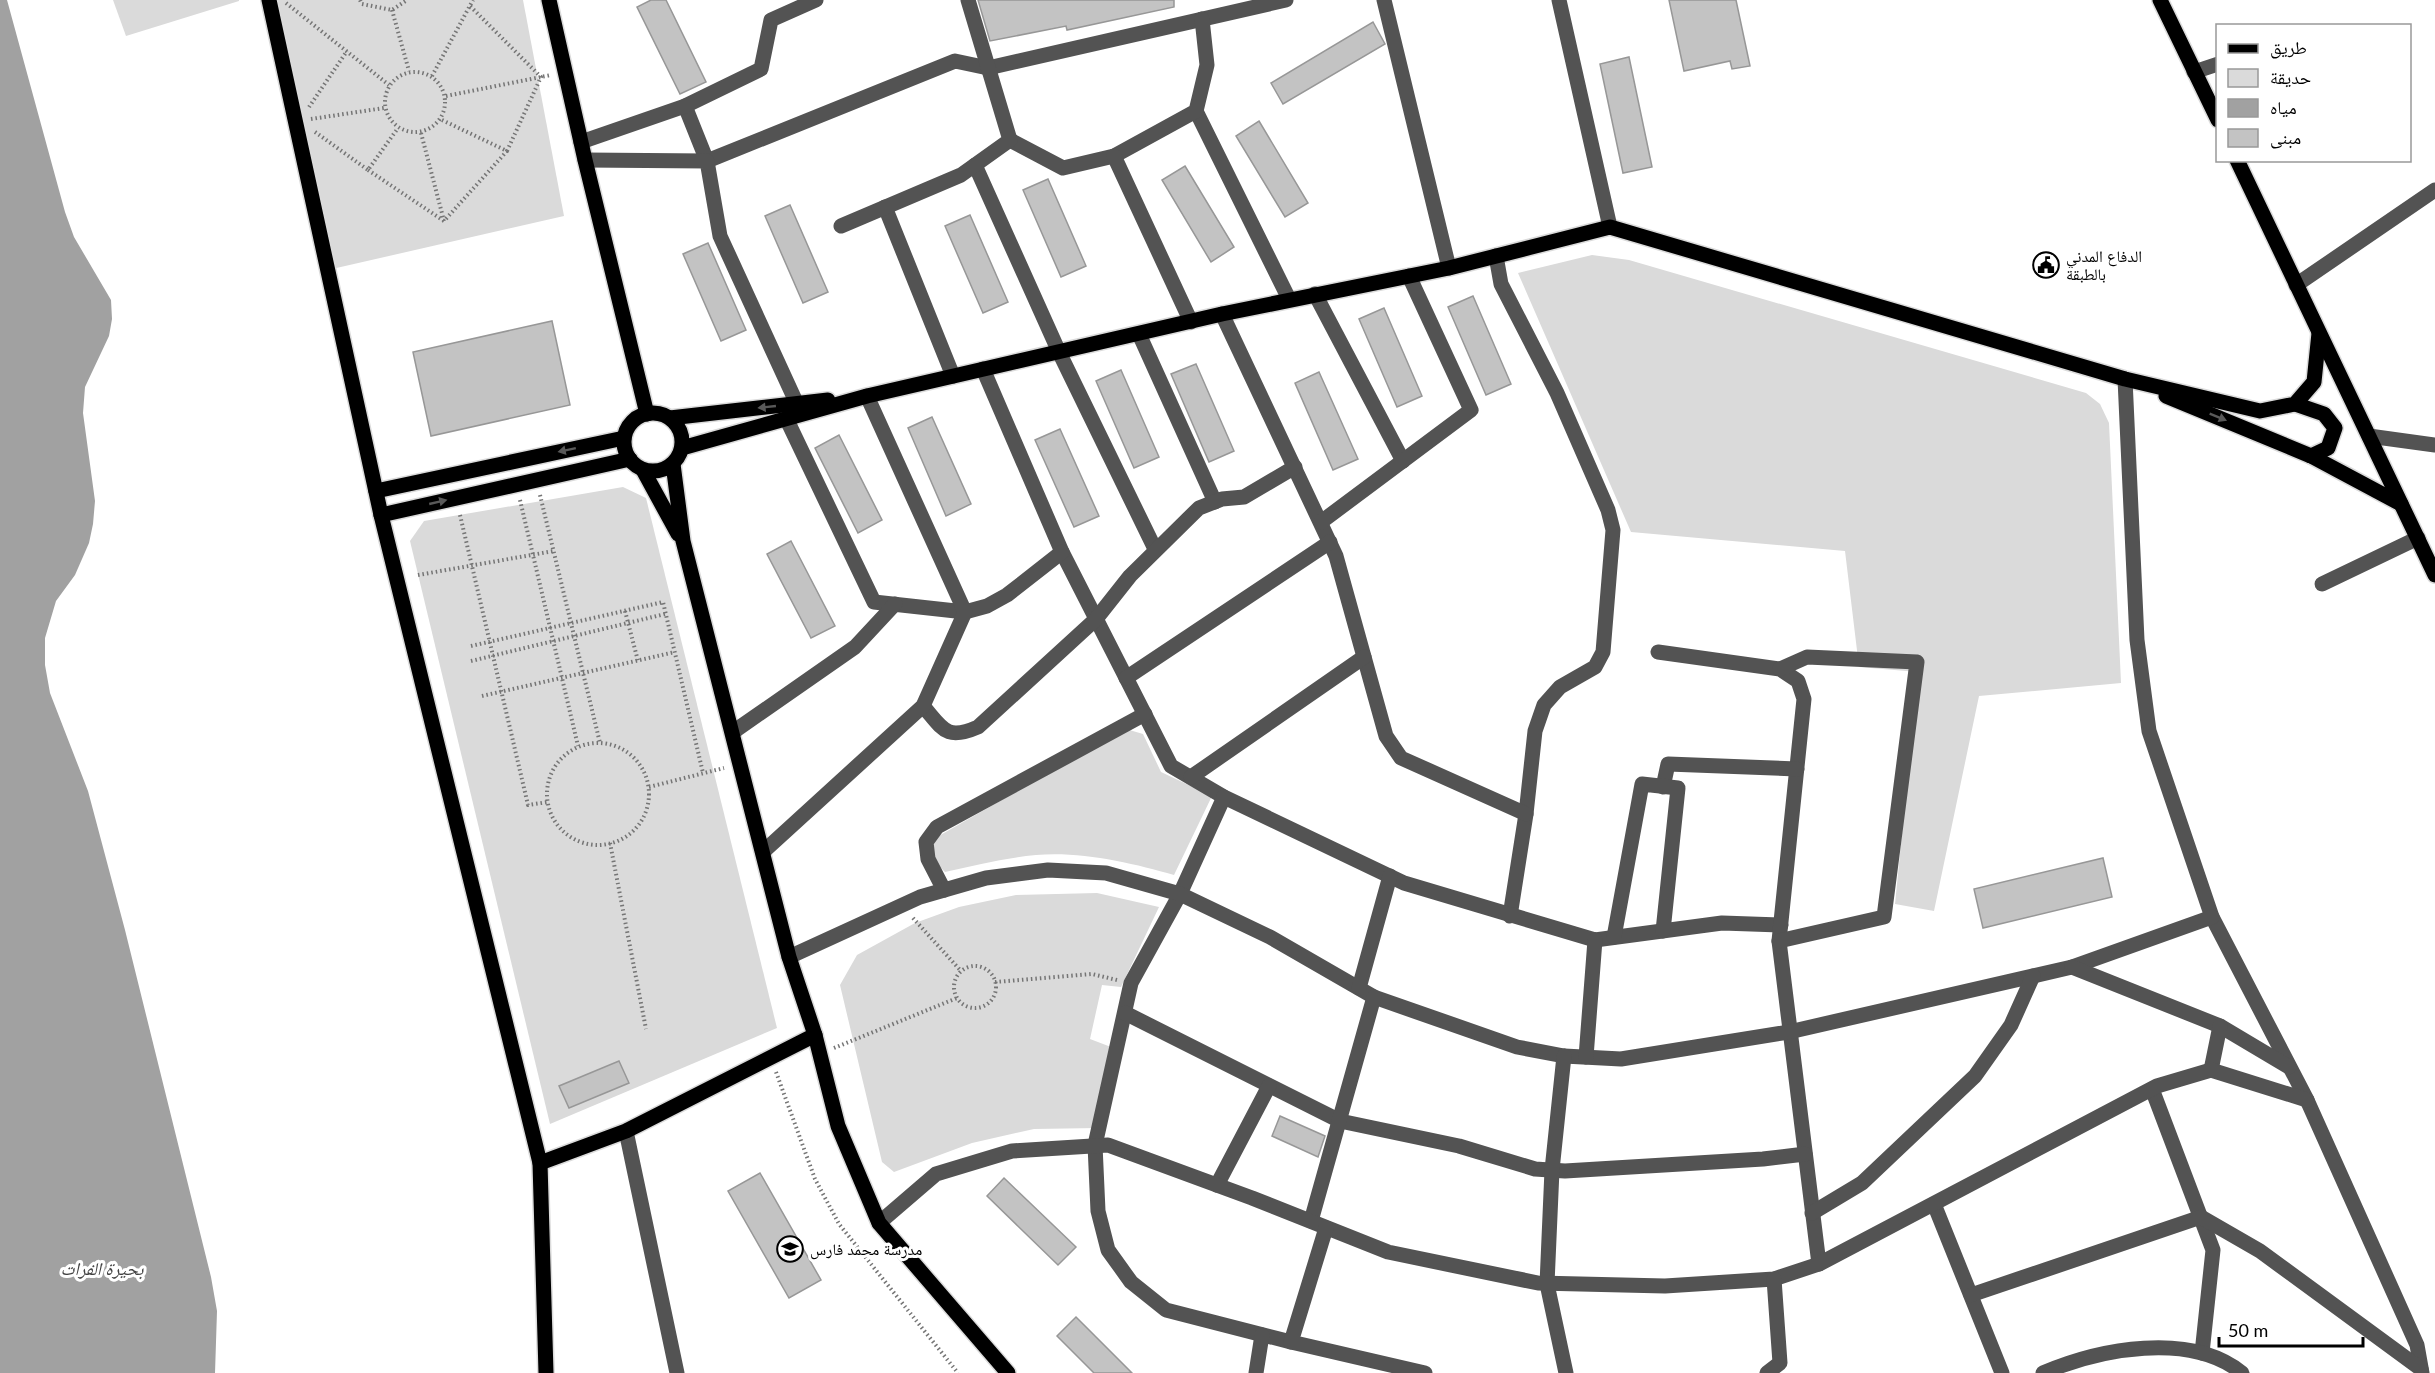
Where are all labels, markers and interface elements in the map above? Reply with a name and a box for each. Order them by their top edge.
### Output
legend [2216,24,2411,162]
text: طريق [2270,36,2307,59]
text: حديقة [2270,66,2311,88]
text: مياه [2270,96,2297,118]
text: مبنى [2270,126,2301,149]
place label: الدفاع المدني بالطبقة [2066,246,2142,283]
public building icon: الدفاع المدني بالطبقة [2031,250,2061,280]
one-way arrow [758,402,777,412]
one-way arrow [2209,412,2227,422]
one-way arrow [557,446,576,455]
one-way arrow [429,497,447,507]
school or university icon: مدرسة محمد فارس [775,1234,805,1264]
place label: مدرسة محمد فارس [810,1239,922,1260]
water label: بحيرة الفرات [61,1257,144,1280]
scale bar [2219,1310,2363,1348]
text: 50 m [2228,1319,2268,1341]

